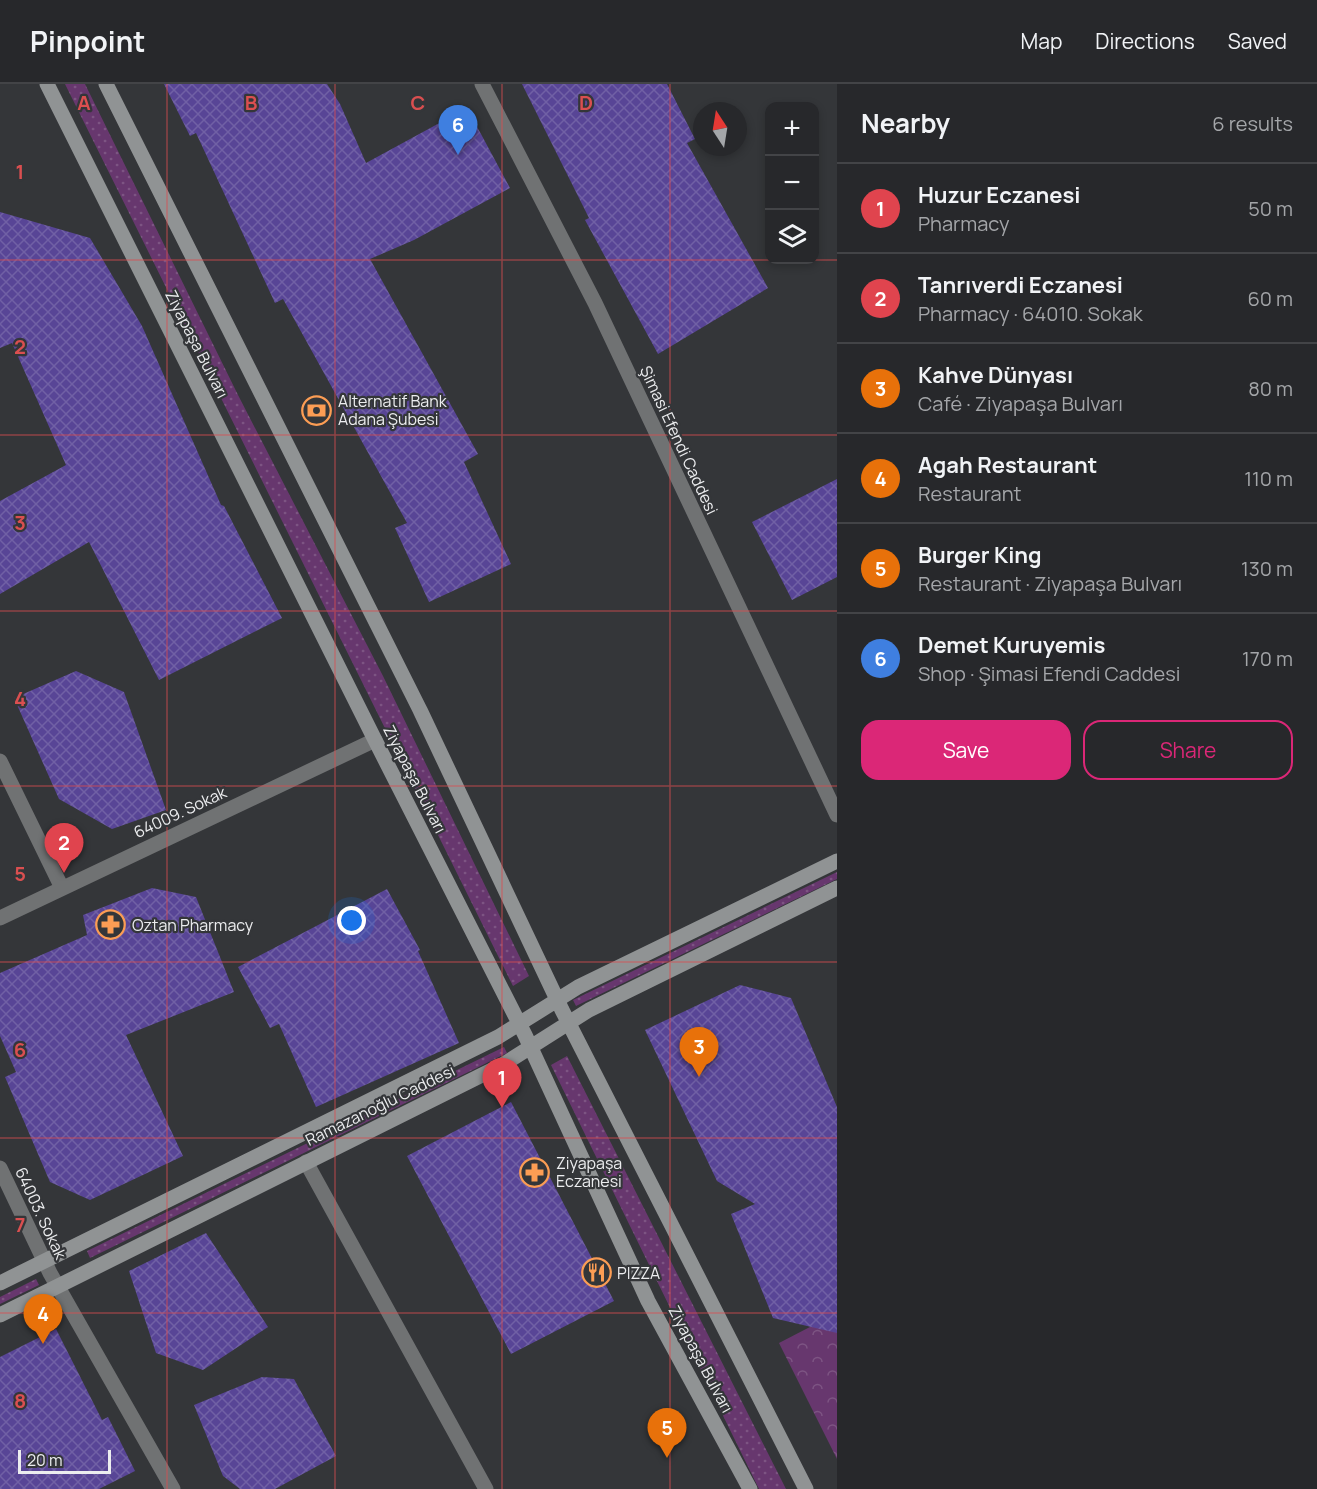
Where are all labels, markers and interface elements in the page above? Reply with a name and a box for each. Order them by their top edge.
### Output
text: Pinpoint [30,22,145,60]
text: Map [1021,27,1062,55]
text: Directions [1095,27,1195,55]
text: Saved [1228,27,1287,55]
text: A [77,89,91,116]
text: B [245,89,258,116]
text: C [411,89,425,116]
text: D [579,89,593,116]
north arrow [693,102,747,156]
map controls [765,102,819,264]
button: + [765,102,819,156]
text: Nearby [861,105,950,141]
pin: 6 [438,106,478,155]
text: 6 results [1212,110,1293,137]
button: − [765,156,819,210]
text: 1 [16,158,24,185]
text: Huzur Eczanesi [918,180,1081,210]
text: 1 [876,195,885,222]
text: 50 m [1248,195,1293,222]
button: layers [765,210,819,264]
text: Pharmacy [918,210,1010,237]
text: Tanrıverdi Eczanesi [918,270,1123,300]
text: 2 [875,285,886,312]
text: 60 m [1247,285,1293,312]
street label: Ziyapaşa Bulvarı [160,286,234,402]
text: Pharmacy · 64010. Sokak [918,300,1143,327]
text: 2 [14,333,26,360]
text: Kahve Dünyası [918,360,1073,390]
street label: Şimasi Efendi Caddesi [635,362,723,518]
text: 3 [875,375,886,402]
text: 80 m [1248,375,1293,402]
place label: Alternatif Bank Adana Şubesi [338,390,448,430]
text: Café · Ziyapaşa Bulvarı [918,390,1123,417]
bank icon: Alternatif Bank Adana Şubesi [301,394,333,426]
text: Agah Restaurant [918,450,1097,480]
text: 4 [874,465,887,492]
text: 110 m [1244,465,1293,492]
text: Restaurant [918,480,1022,507]
text: 3 [14,509,26,536]
text: Burger King [918,540,1042,570]
text: 5 [875,555,886,582]
text: 130 m [1241,555,1293,582]
text: Restaurant · Ziyapaşa Bulvarı [918,570,1182,597]
text: Demet Kuruyemis [918,630,1106,660]
text: 6 [874,645,887,672]
text: 170 m [1242,645,1293,672]
text: Shop · Şimasi Efendi Caddesi [918,660,1180,687]
text: 4 [14,685,26,712]
button: Save [861,720,1071,780]
button: Share [1083,720,1293,780]
street label: Ziyapaşa Bulvarı [378,721,452,837]
street label: 64009. Sokak [130,780,231,843]
pin: 2 [44,824,84,873]
text: 5 [14,860,26,887]
your location [337,906,366,935]
pharmacy icon: Oztan Pharmacy [95,909,127,941]
place label: Oztan Pharmacy [132,914,254,936]
pin: 3 [680,1028,718,1077]
text: 6 [14,1036,26,1063]
pin: 1 [482,1058,522,1108]
street label: Ramazanoğlu Caddesi [302,1059,458,1151]
place label: Ziyapaşa Eczanesi [556,1152,622,1192]
pharmacy icon: Ziyapaşa Eczanesi [519,1156,551,1188]
street label: 64003. Sokak [10,1163,72,1264]
text: 7 [15,1211,25,1238]
restaurant icon: PIZZA [580,1257,612,1289]
place label: PIZZA [617,1262,660,1284]
pin: 4 [24,1294,63,1344]
street label: Ziyapaşa Bulvarı [663,1302,739,1416]
text: 8 [14,1387,26,1414]
pin: 5 [648,1408,686,1458]
scale bar [18,1447,111,1474]
text: 20 m [27,1449,63,1471]

